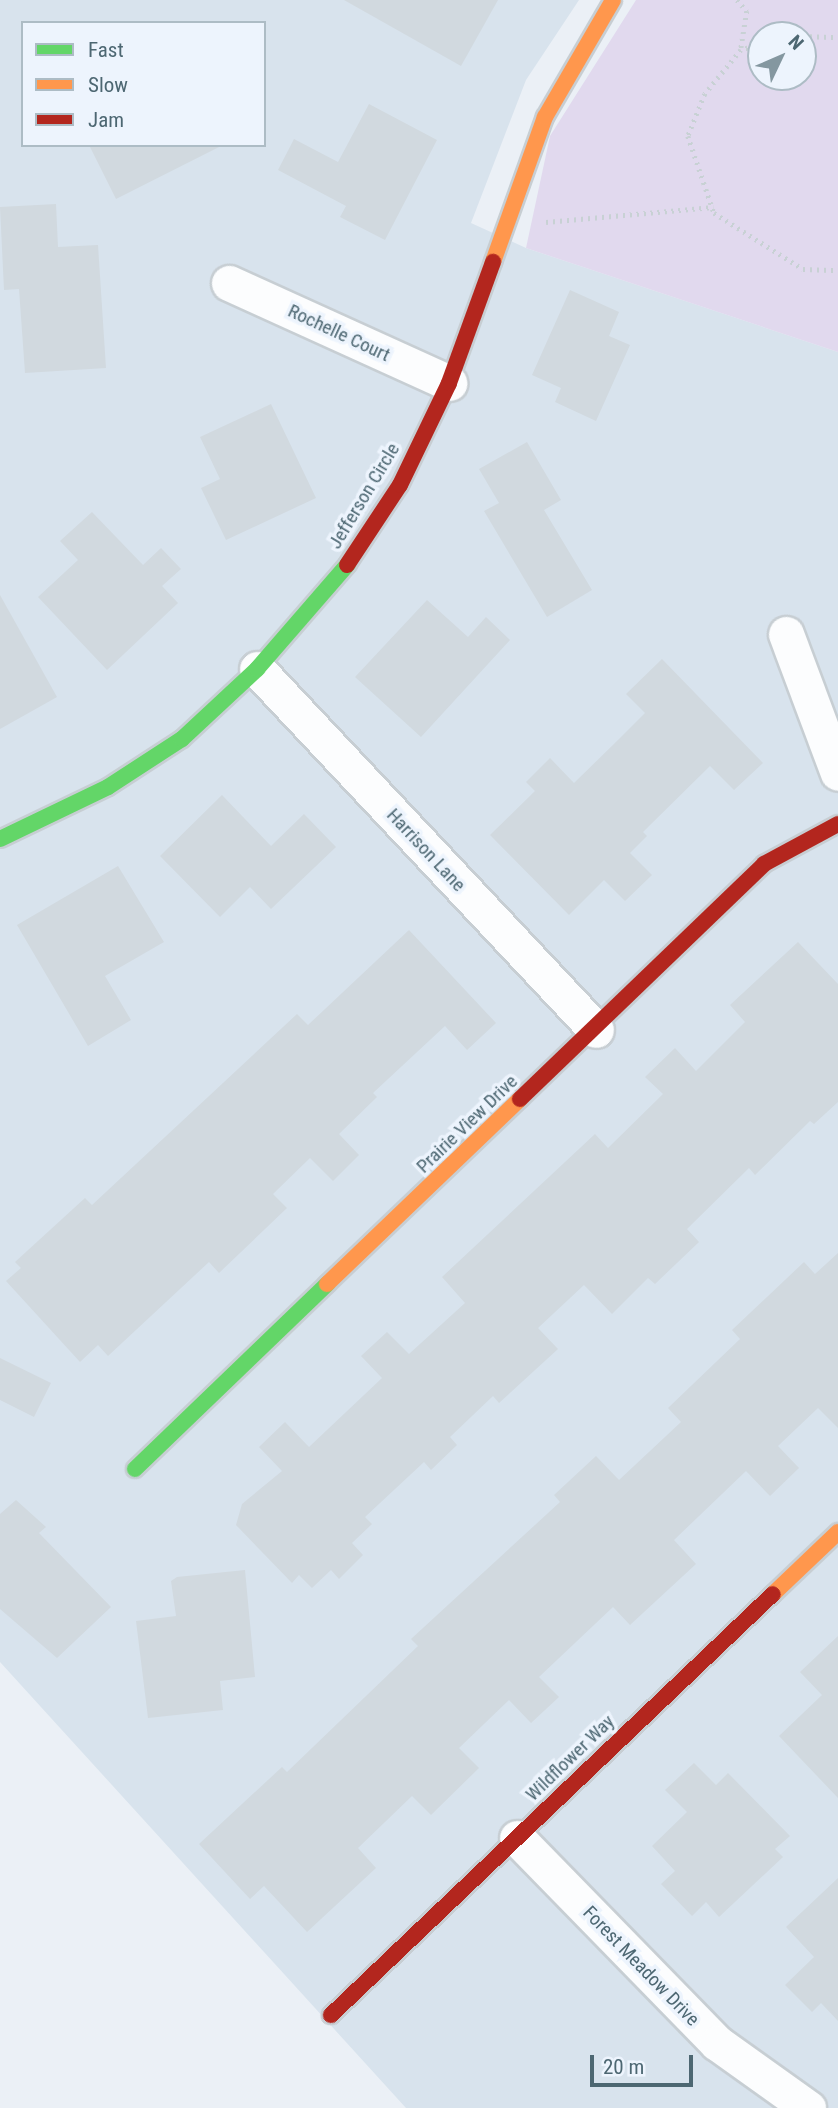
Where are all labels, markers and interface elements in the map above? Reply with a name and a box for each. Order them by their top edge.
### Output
legend [21,21,266,147]
north arrow [747,21,817,91]
text: N [784,30,808,55]
text: Fast [88,38,124,62]
text: Slow [88,73,128,97]
text: Jam [88,108,124,132]
street label: Rochelle Court [284,299,394,367]
street label: Jefferson Circle [324,439,404,553]
street label: Harrison Lane [382,804,470,896]
street label: Prairie View Drive [412,1070,522,1178]
street label: Wildflower Way [521,1710,619,1806]
street label: Forest Meadow Drive [578,1901,704,2031]
scale bar [593,2042,696,2086]
text: 20 m [603,2055,644,2079]

